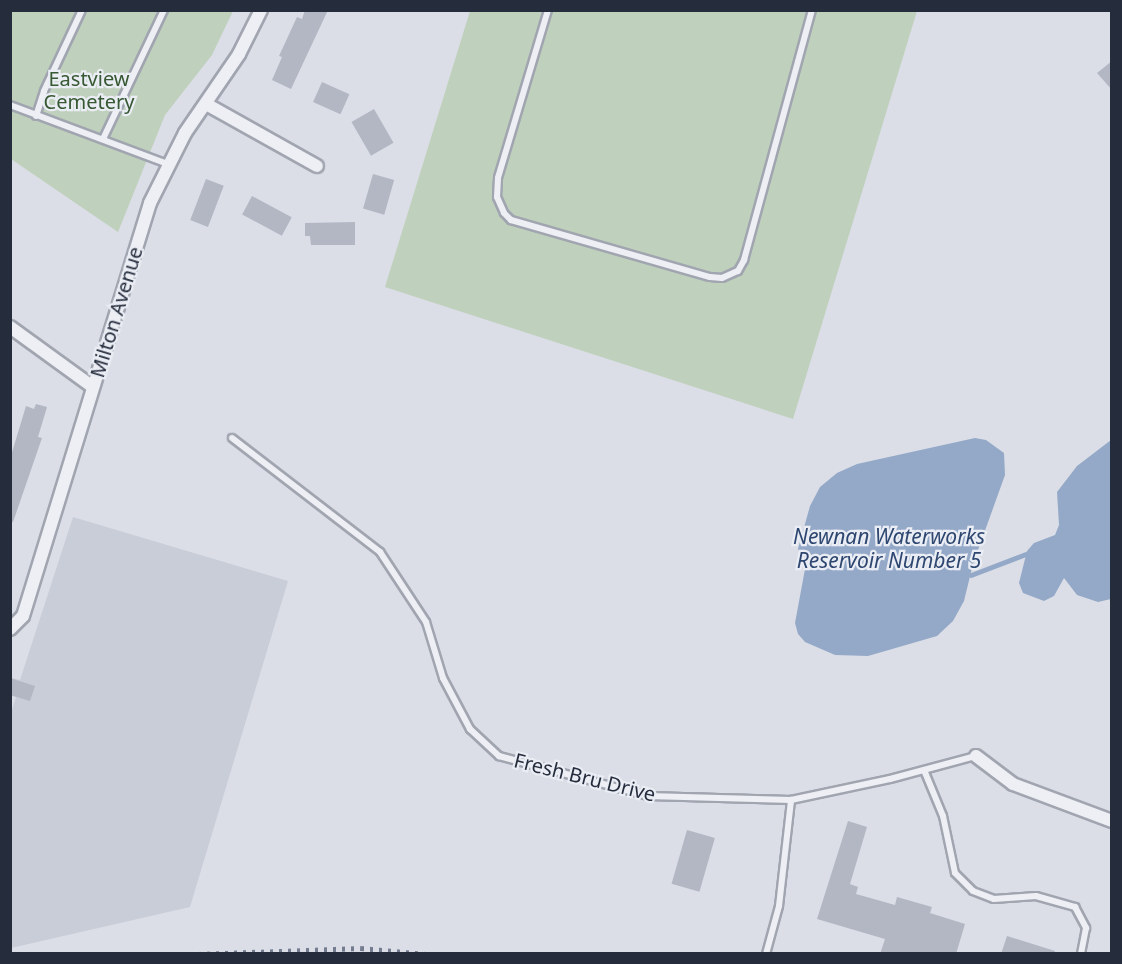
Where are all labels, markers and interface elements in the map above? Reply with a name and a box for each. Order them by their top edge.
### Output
park label: Eastview Cemetery [44,67,134,114]
street label: Milton Avenue [85,244,147,380]
water label: Newnan Waterworks Reservoir Number 5 [793,523,985,573]
street label: Fresh Bru Drive [512,748,658,806]

